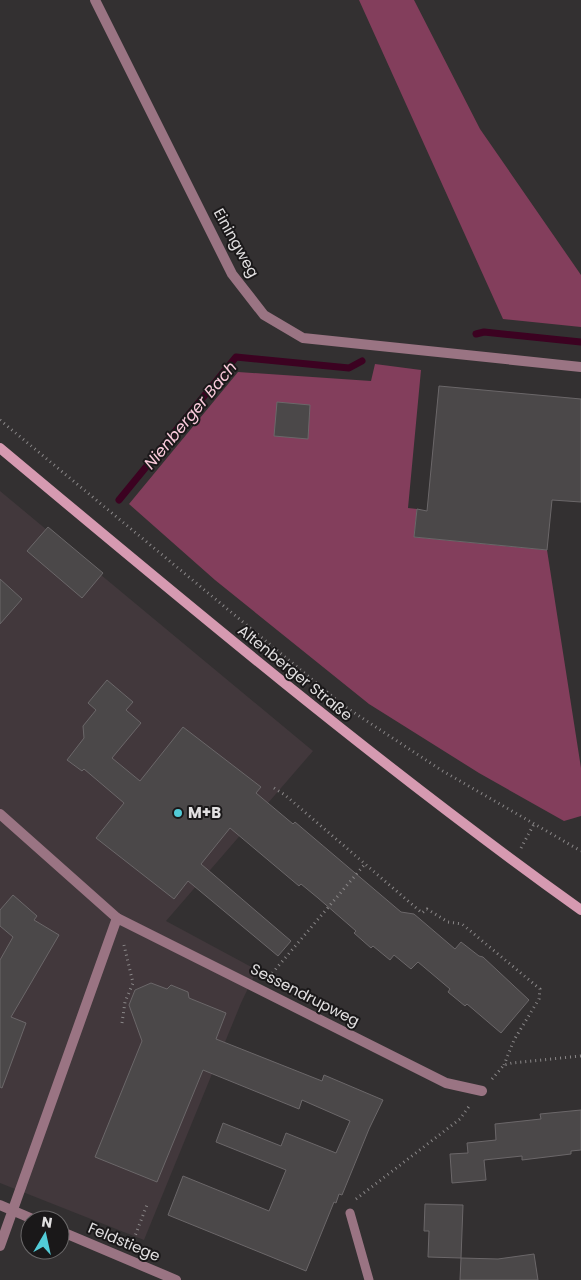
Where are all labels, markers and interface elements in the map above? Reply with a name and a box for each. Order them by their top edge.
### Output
street label: Einingweg [209,204,264,281]
water label: Nienberger Bach [138,357,242,474]
street label: Altenberger Straße [234,620,357,725]
place label: M+B [188,802,221,823]
marker: M+B [172,807,184,819]
street label: Sessendrupweg [247,958,363,1031]
north arrow [20,1210,70,1260]
text: N [40,1211,54,1233]
street label: Feldstiege [85,1217,163,1266]

